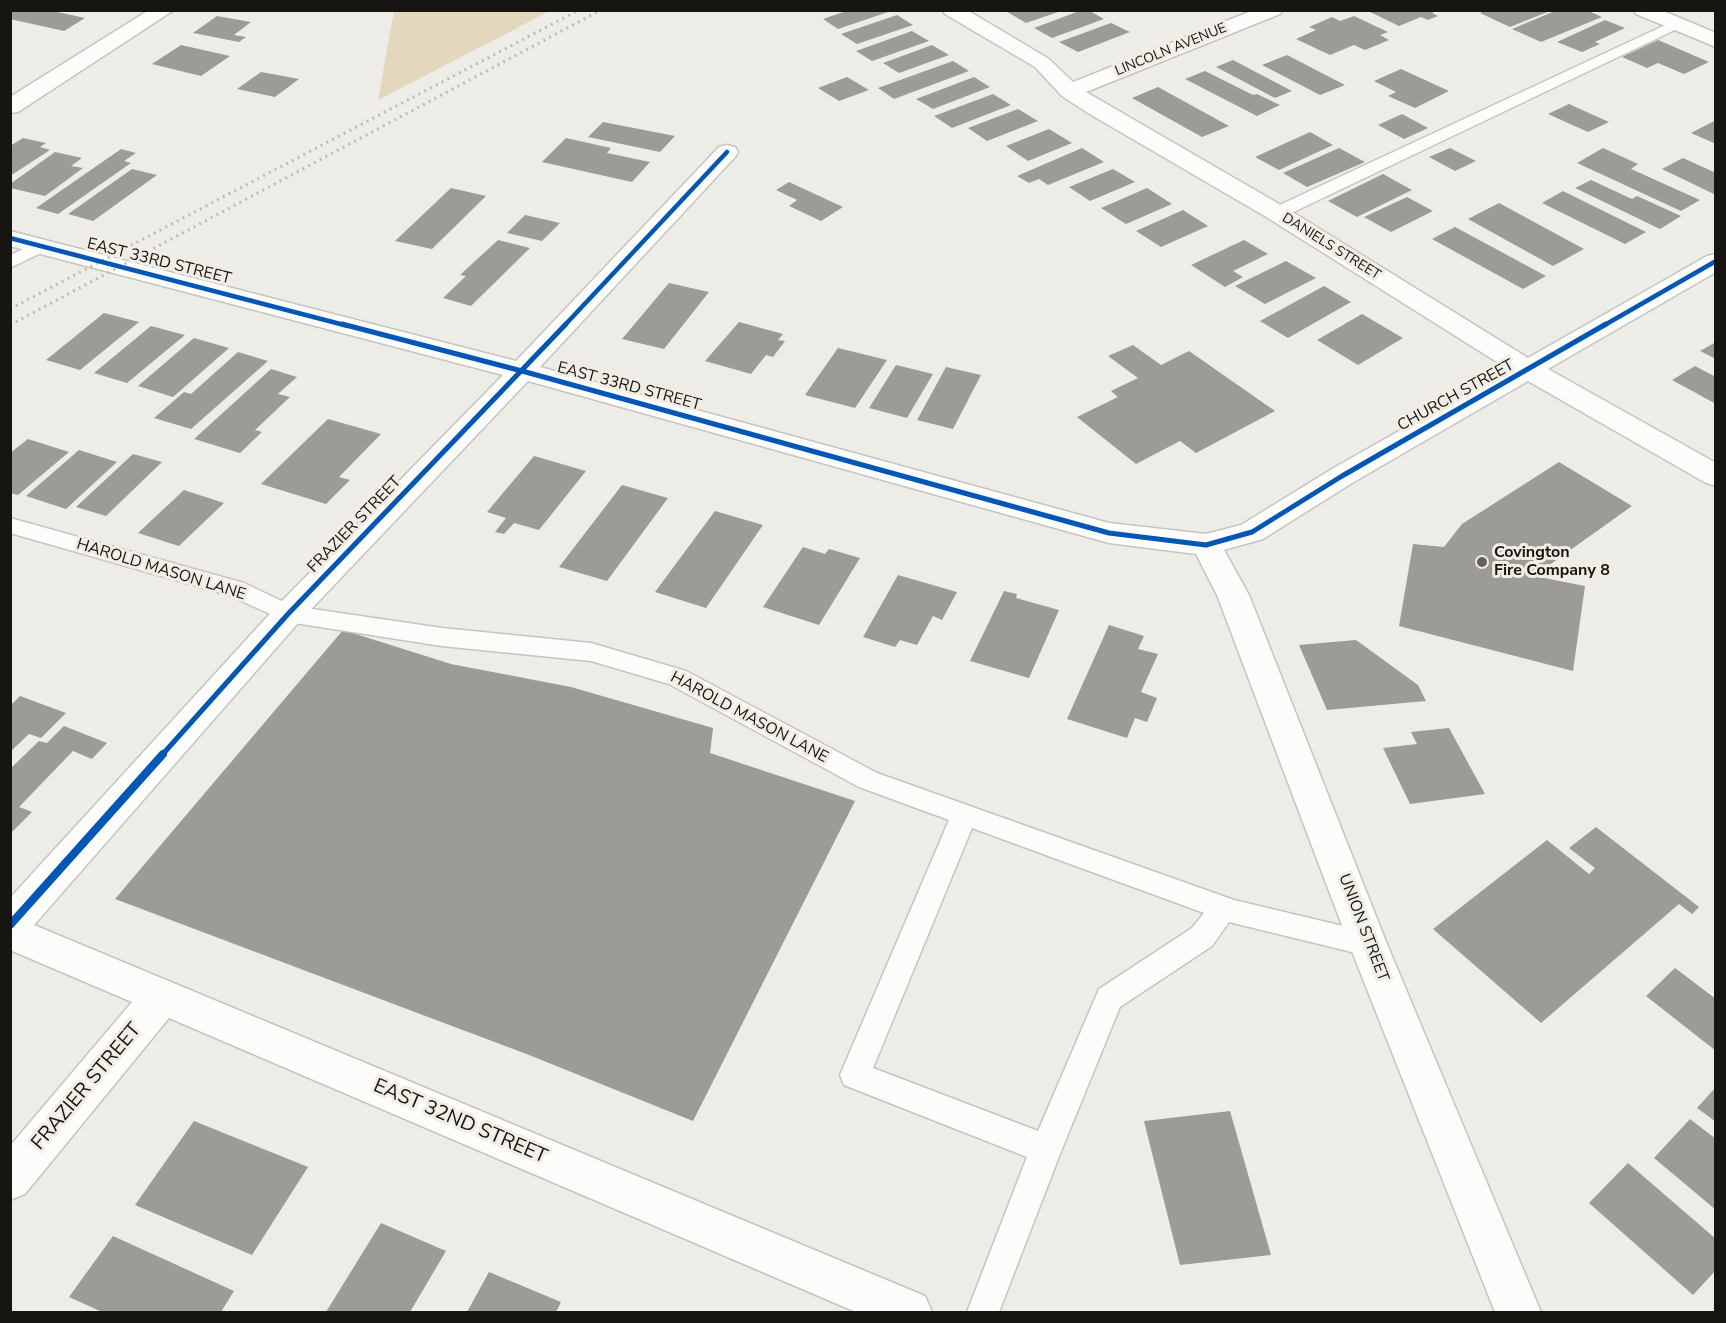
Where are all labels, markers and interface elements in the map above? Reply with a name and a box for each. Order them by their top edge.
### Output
street label: LINCOLN AVENUE [1113,20,1229,80]
street label: DANIELS STREET [1279,210,1383,284]
street label: EAST 33RD STREET [85,235,233,289]
street label: CHURCH STREET [1394,356,1518,436]
street label: EAST 33RD STREET [555,359,703,415]
street label: FRAZIER STREET [304,473,406,577]
street label: HAROLD MASON LANE [74,535,248,605]
place label: Covington Fire Company 8 [1494,543,1610,581]
marker: Covington Fire Company 8 [1475,555,1489,569]
street label: HAROLD MASON LANE [667,668,831,768]
street label: UNION STREET [1334,871,1392,985]
street label: FRAZIER STREET [27,1019,147,1155]
street label: EAST 32ND STREET [370,1075,550,1169]

